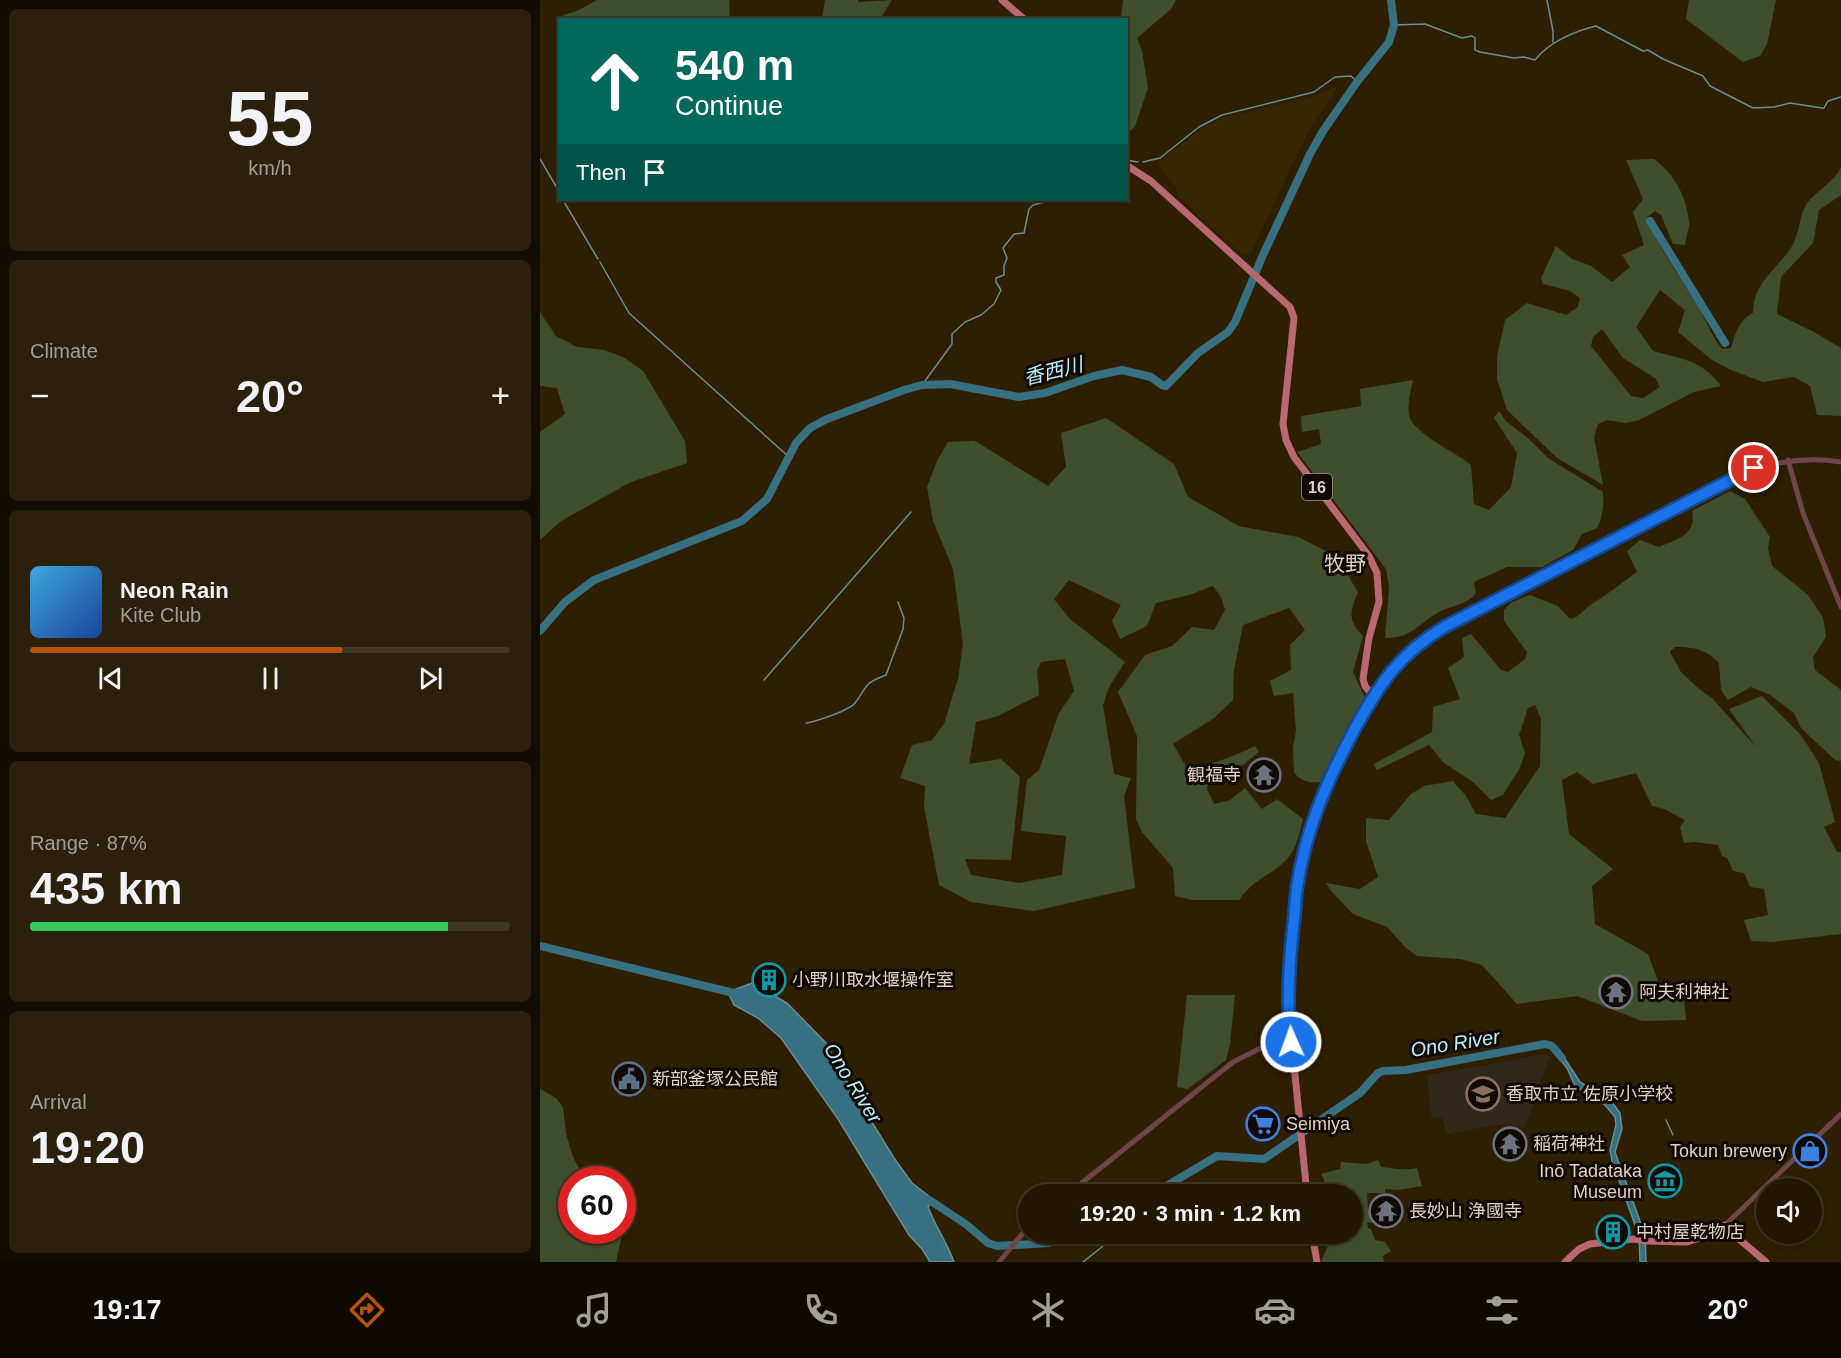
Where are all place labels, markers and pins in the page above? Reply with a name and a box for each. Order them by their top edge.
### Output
pin [1728,442,1779,493]
temple icon: 観福寺 [1246,757,1282,793]
place label: 観福寺 [1187,765,1241,785]
building icon: 小野川取水堰操作室 [751,962,787,998]
place label: 小野川取水堰操作室 [792,970,954,990]
temple icon: 阿夫利神社 [1598,974,1634,1010]
place label: 阿夫利神社 [1639,982,1729,1002]
public building icon: 新部釜塚公民館 [611,1061,647,1097]
place label: 新部釜塚公民館 [652,1069,778,1089]
school or university icon: 香取市立 佐原小学校 [1465,1076,1501,1112]
place label: 香取市立 佐原小学校 [1506,1084,1673,1104]
supermarket icon: Seimiya [1245,1106,1281,1142]
place label: Seimiya [1286,1114,1351,1134]
temple icon: 稲荷神社 [1492,1126,1528,1162]
shop icon: Tokun brewery [1792,1133,1828,1169]
place label: 稲荷神社 [1533,1134,1605,1154]
place label: Tokun brewery [1670,1141,1787,1161]
place label: Inō Tadataka Museum [1539,1161,1643,1202]
museum icon: Inō Tadataka Museum [1647,1163,1683,1199]
temple icon: 長妙山 浄國寺 [1368,1193,1404,1229]
place label: 長妙山 浄國寺 [1409,1201,1522,1221]
building icon: 中村屋乾物店 [1595,1214,1631,1250]
place label: 中村屋乾物店 [1636,1222,1744,1242]

